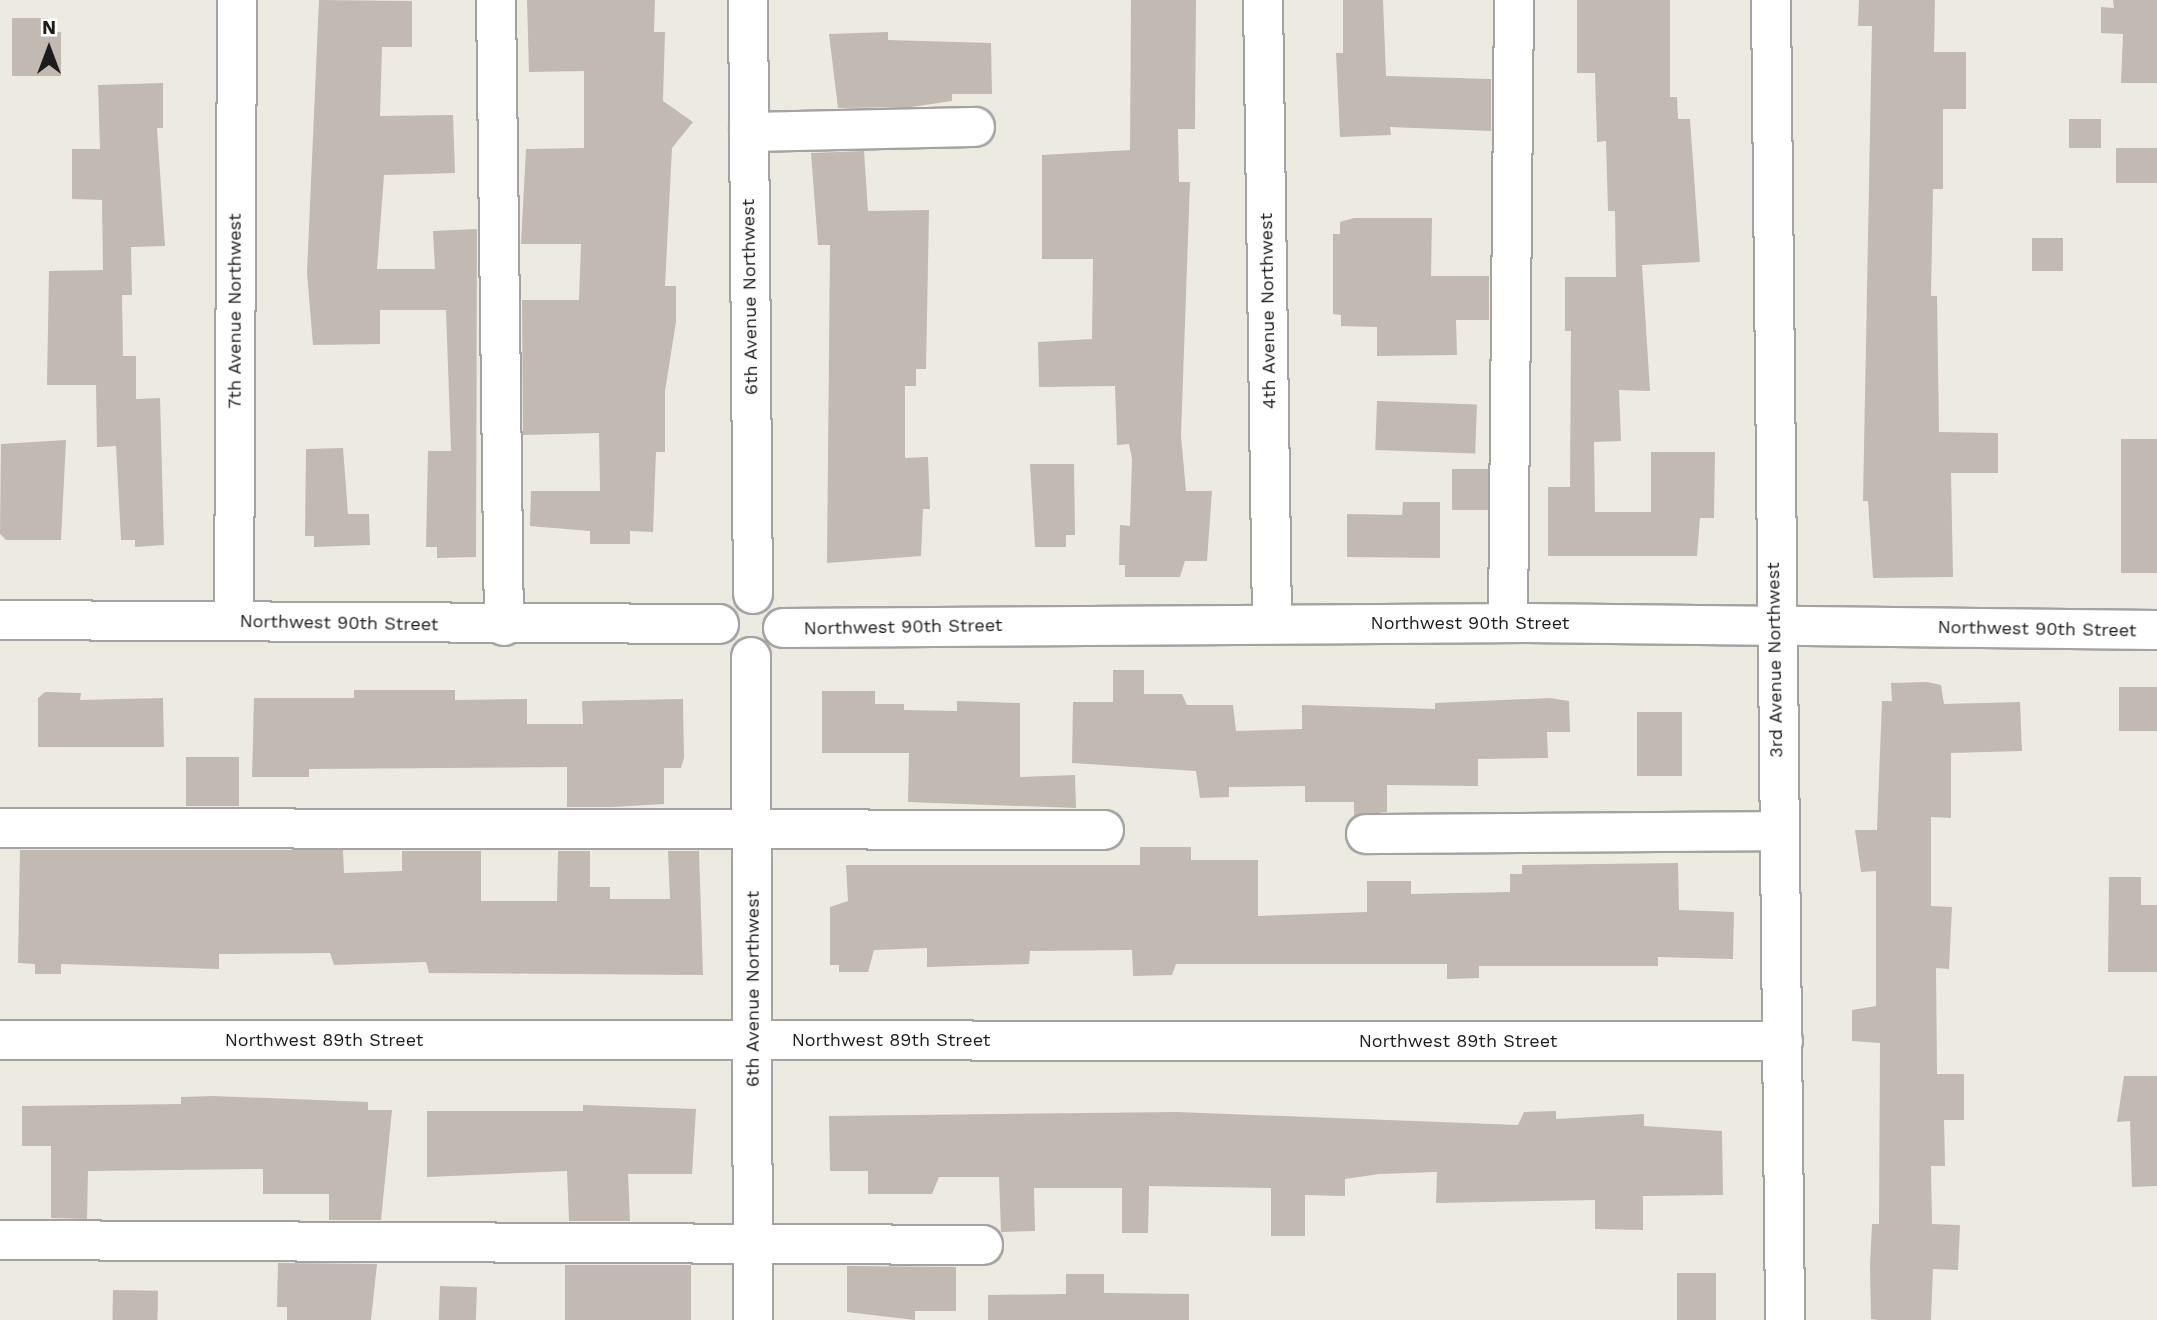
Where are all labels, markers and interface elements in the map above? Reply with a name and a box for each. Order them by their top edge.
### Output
north arrow [14,14,84,84]
text: N [42,16,56,39]
street label: 6th Avenue Northwest [737,198,763,396]
street label: 4th Avenue Northwest [1255,212,1281,410]
street label: 7th Avenue Northwest [224,213,246,409]
street label: 3rd Avenue Northwest [1762,562,1788,758]
street label: Northwest 90th Street [239,610,439,636]
street label: Northwest 90th Street [1371,612,1569,634]
street label: Northwest 90th Street [803,614,1003,640]
street label: Northwest 90th Street [1937,616,2137,642]
street label: 6th Avenue Northwest [742,891,764,1087]
street label: Northwest 89th Street [225,1029,423,1051]
street label: Northwest 89th Street [792,1029,990,1051]
street label: Northwest 89th Street [1359,1030,1557,1052]

